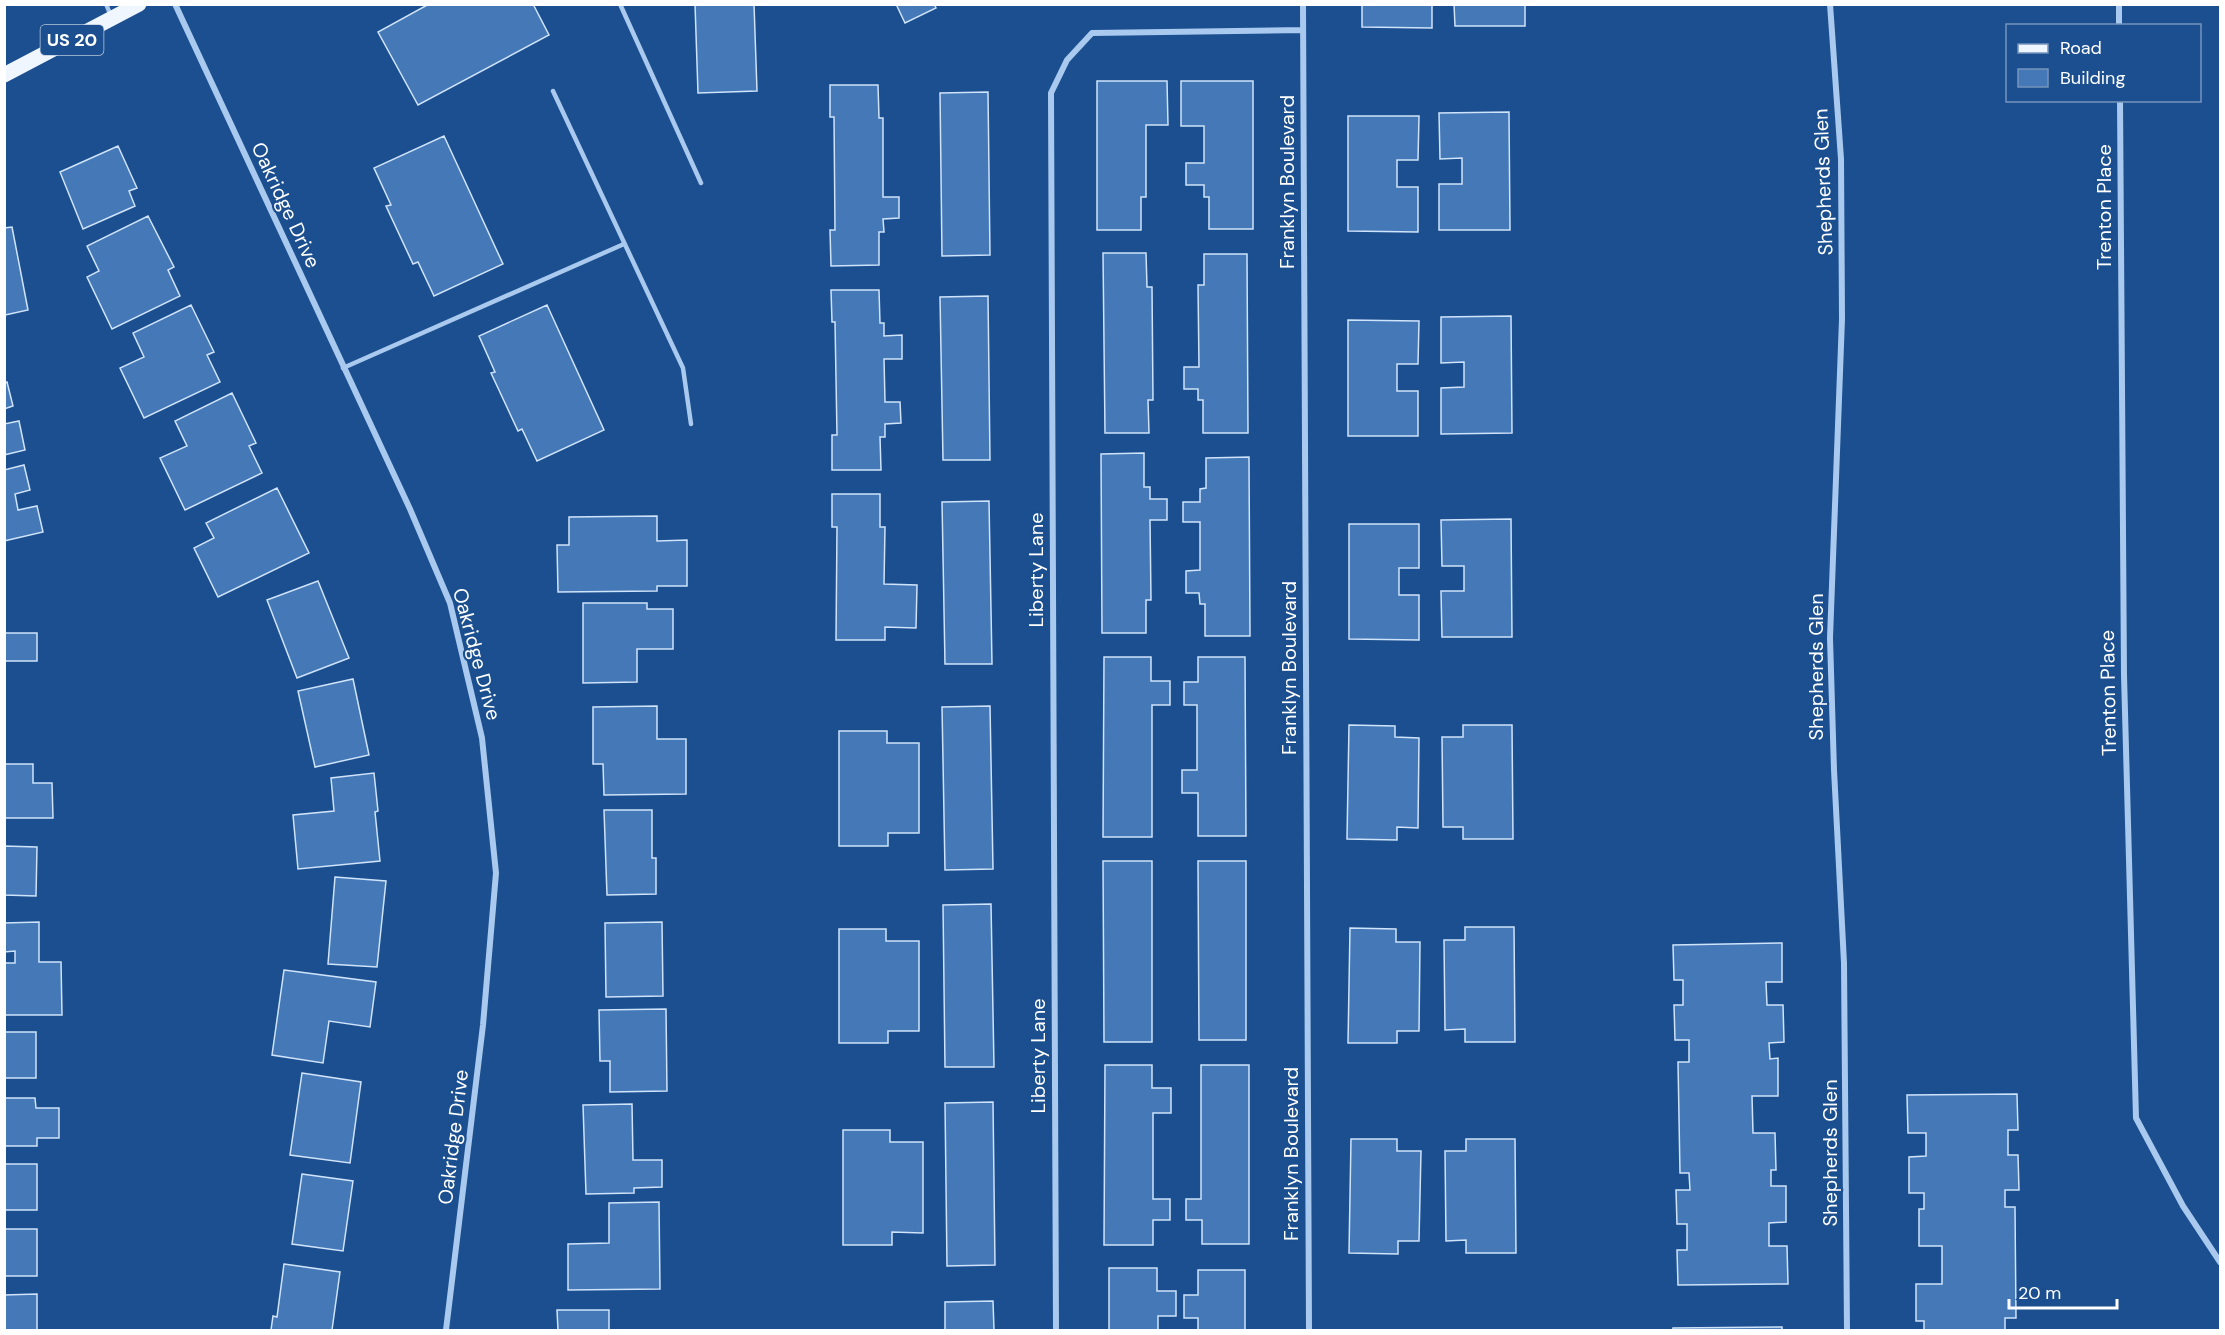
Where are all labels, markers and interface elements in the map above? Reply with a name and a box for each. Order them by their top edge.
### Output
legend [2006,24,2201,102]
road number: US 20 [40,25,104,55]
text: Road [2060,36,2102,60]
text: Building [2060,66,2125,90]
street label: Franklyn Boulevard [1274,95,1300,269]
street label: Shepherds Glen [1807,108,1839,256]
street label: Oakridge Drive [245,138,327,272]
street label: Trenton Place [2091,144,2117,270]
street label: Liberty Lane [1023,512,1049,628]
street label: Franklyn Boulevard [1276,581,1302,755]
street label: Oakridge Drive [447,585,507,723]
street label: Shepherds Glen [1803,593,1829,741]
street label: Trenton Place [2094,630,2122,756]
street label: Liberty Lane [1025,998,1051,1114]
street label: Franklyn Boulevard [1278,1067,1304,1241]
street label: Oakridge Drive [432,1068,474,1206]
street label: Shepherds Glen [1817,1079,1843,1227]
scale bar [2009,1272,2117,1310]
text: 20 m [2018,1281,2061,1305]

